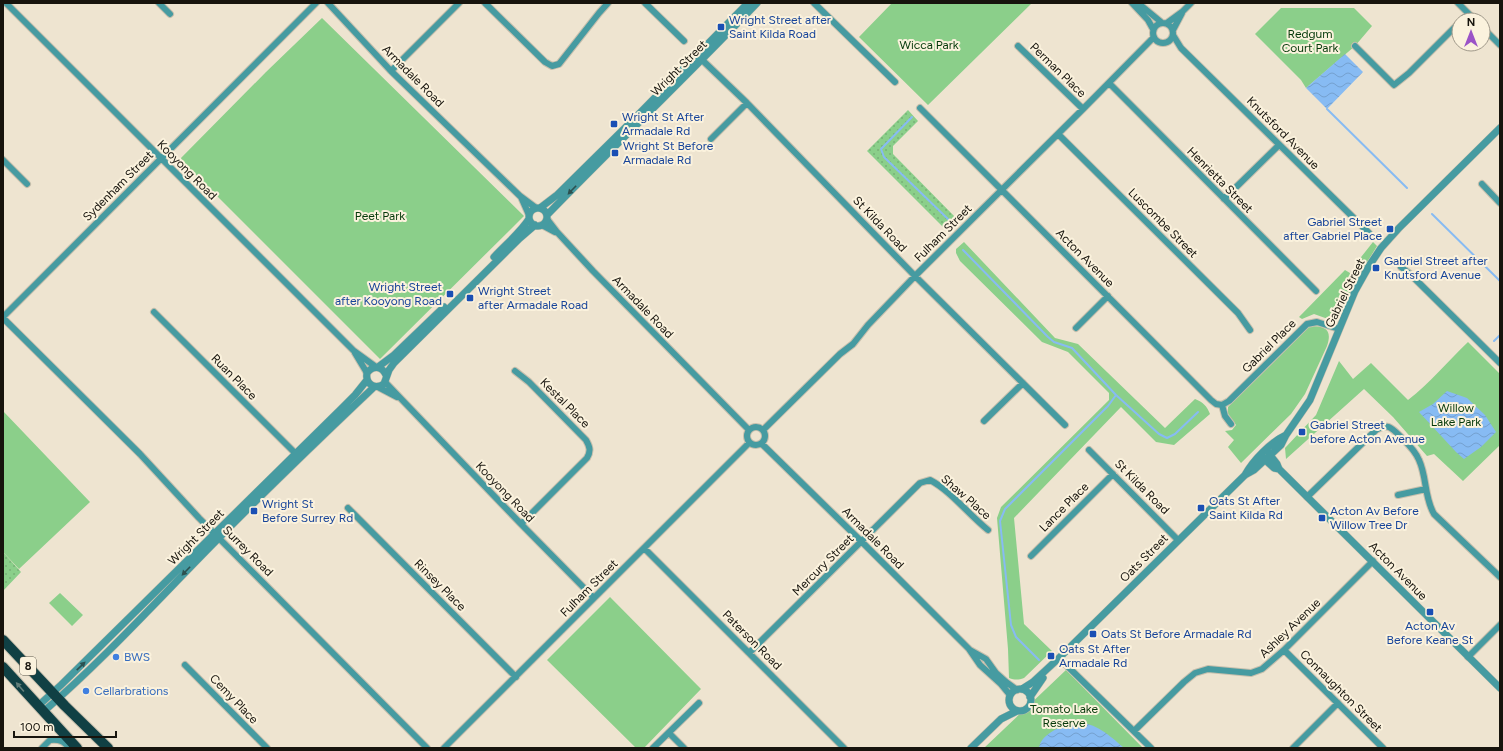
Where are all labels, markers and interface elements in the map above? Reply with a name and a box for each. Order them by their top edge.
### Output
north arrow [1451,12,1491,52]
place label: Wright Street after Saint Kilda Road [729,13,831,41]
text: N [1467,16,1475,29]
marker: Wright Street after Saint Kilda Road [716,22,726,32]
park label: Redgum Court Park [1282,27,1339,55]
street label: Wright Street [648,37,710,99]
park label: Wicca Park [899,38,959,52]
street label: Perman Place [1027,40,1089,100]
street label: Armadale Road [379,42,447,110]
street label: Knutsford Avenue [1244,94,1322,172]
place label: Wright St After Armadale Rd [622,110,704,138]
marker: Wright St After Armadale Rd [609,119,619,129]
street label: Kooyong Road [154,137,220,203]
place label: Wright St Before Armadale Rd [623,139,714,167]
street label: Henrietta Street [1184,144,1256,216]
street label: Sydenham Street [80,148,156,224]
marker: Wright St Before Armadale Rd [610,148,620,158]
one-way arrow [567,185,577,195]
street label: Luscombe Street [1125,185,1201,261]
street label: St Kilda Road [850,193,910,255]
street label: Fulham Street [911,201,975,265]
park label: Peet Park [355,209,405,223]
place label: Gabriel Street after Gabriel Place [1283,215,1382,243]
marker: Gabriel Street after Gabriel Place [1385,224,1395,234]
street label: Acton Avenue [1053,226,1117,290]
place label: Gabriel Street after Knutsford Avenue [1384,254,1488,282]
street label: Gabriel Street [1322,256,1368,330]
marker: Gabriel Street after Knutsford Avenue [1371,263,1381,273]
street label: Armadale Road [610,273,676,341]
place label: Wright Street after Kooyong Road [335,280,442,308]
place label: Wright Street after Armadale Road [478,284,588,312]
marker: Wright Street after Kooyong Road [445,289,455,299]
marker: Wright Street after Armadale Road [465,293,475,303]
street label: Gabriel Place [1239,316,1299,376]
street label: Ruan Place [208,351,260,403]
street label: Kestal Place [537,375,593,431]
park label: Willow Lake Park [1431,401,1481,429]
place label: Gabriel Street before Acton Avenue [1310,418,1425,446]
marker: Gabriel Street before Acton Avenue [1297,427,1307,437]
street label: St Kilda Road [1112,457,1172,517]
street label: Kooyong Road [473,459,537,525]
street label: Shaw Place [938,472,994,523]
street label: Lance Place [1036,479,1092,535]
place label: Oats St After Saint Kilda Rd [1209,494,1283,522]
place label: Wright St Before Surrey Rd [262,497,353,525]
marker: Oats St After Saint Kilda Rd [1196,503,1206,513]
street label: Armadale Road [839,504,907,572]
place label: Acton Av Before Willow Tree Dr [1330,504,1419,532]
street label: Wright Street [165,506,227,568]
marker: Wright St Before Surrey Rd [249,506,259,516]
marker: Acton Av Before Willow Tree Dr [1317,513,1327,523]
street label: Surrey Road [220,523,276,579]
street label: Mercury Street [789,531,857,599]
street label: Oats Street [1117,531,1171,585]
street label: Acton Avenue [1366,539,1430,603]
street label: Rinsey Place [411,556,469,614]
street label: Fulham Street [557,556,621,620]
one-way arrow [181,566,191,576]
street label: Ashley Avenue [1257,595,1324,661]
marker: Acton Av Before Keane St [1425,607,1435,617]
street label: Paterson Road [720,608,784,672]
place label: Acton Av Before Keane St [1387,619,1474,647]
place label: Oats St Before Armadale Rd [1101,627,1252,641]
marker: Oats St Before Armadale Rd [1088,629,1098,639]
place label: Oats St After Armadale Rd [1059,642,1130,670]
street label: Connaughton Street [1297,647,1385,735]
place label: BWS [124,650,150,664]
marker: Oats St After Armadale Rd [1046,651,1056,661]
marker: BWS [111,652,121,662]
road number: 8 [20,657,36,675]
one-way arrow [76,661,86,670]
street label: Cemy Place [207,671,261,727]
one-way arrow [15,682,25,692]
place label: Cellarbrations [94,684,169,698]
marker: Cellarbrations [81,686,91,696]
park label: Tomato Lake Reserve [1030,702,1099,730]
scale bar [14,713,116,739]
text: 100 m [20,720,54,734]

